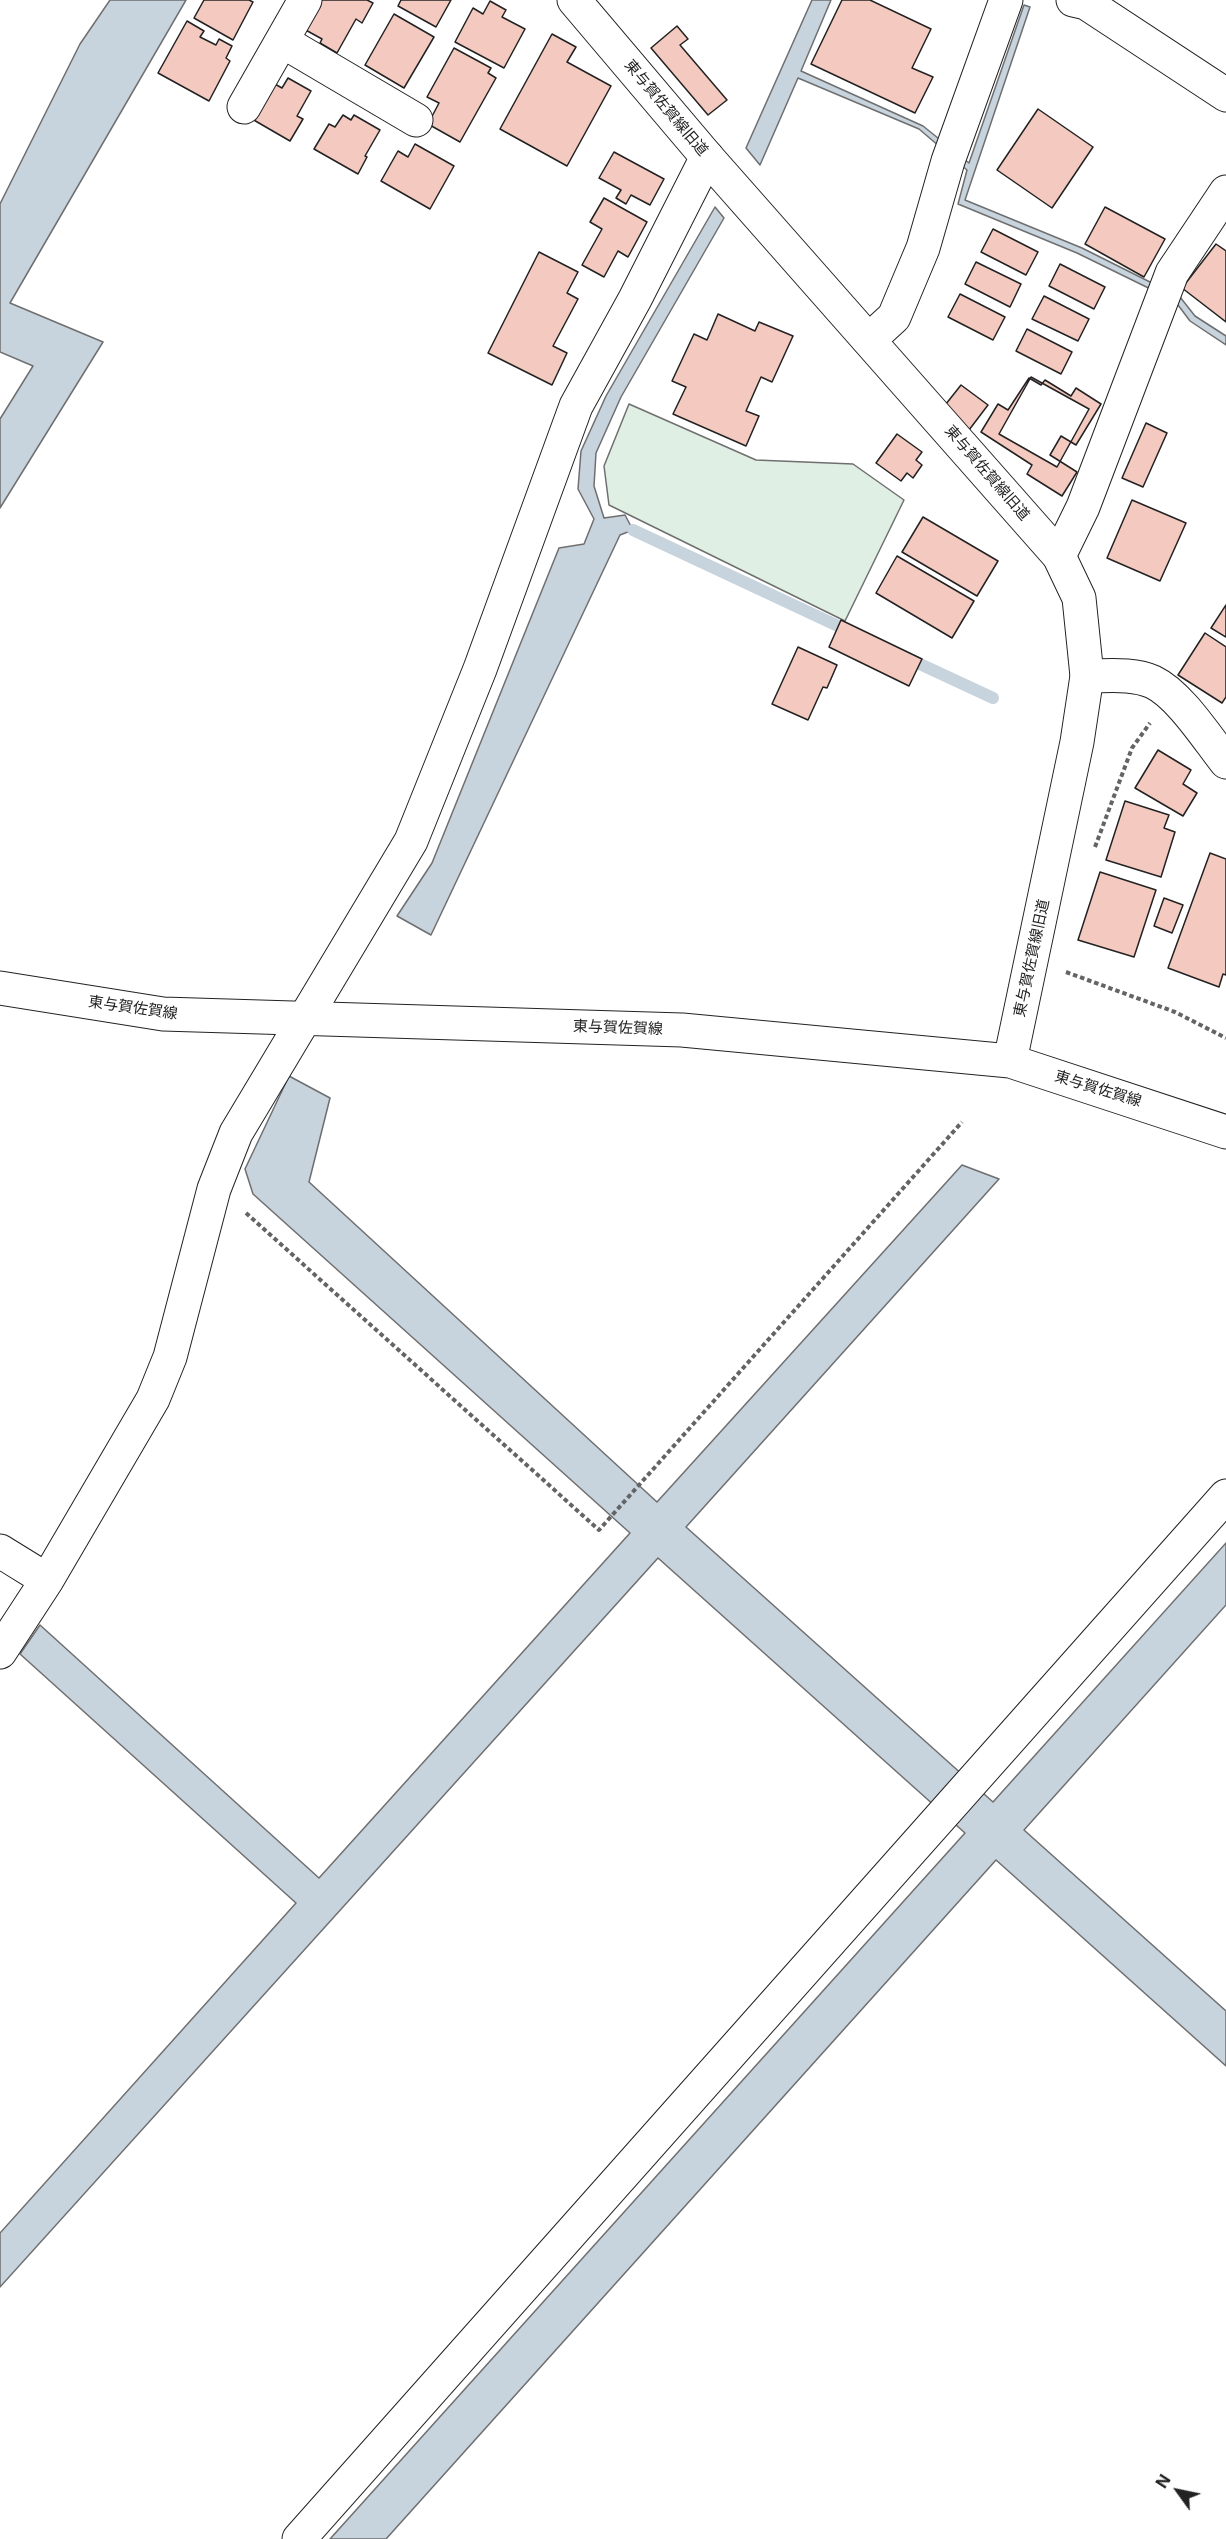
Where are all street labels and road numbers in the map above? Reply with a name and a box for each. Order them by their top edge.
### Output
street label: 東与賀佐賀線旧道 [621,56,711,160]
street label: 東与賀佐賀線旧道 [941,422,1033,524]
street label: 東与賀佐賀線旧道 [1011,897,1053,1019]
street label: 東与賀佐賀線 [87,993,179,1023]
street label: 東与賀佐賀線 [573,1017,663,1039]
street label: 東与賀佐賀線 [1052,1067,1144,1111]

